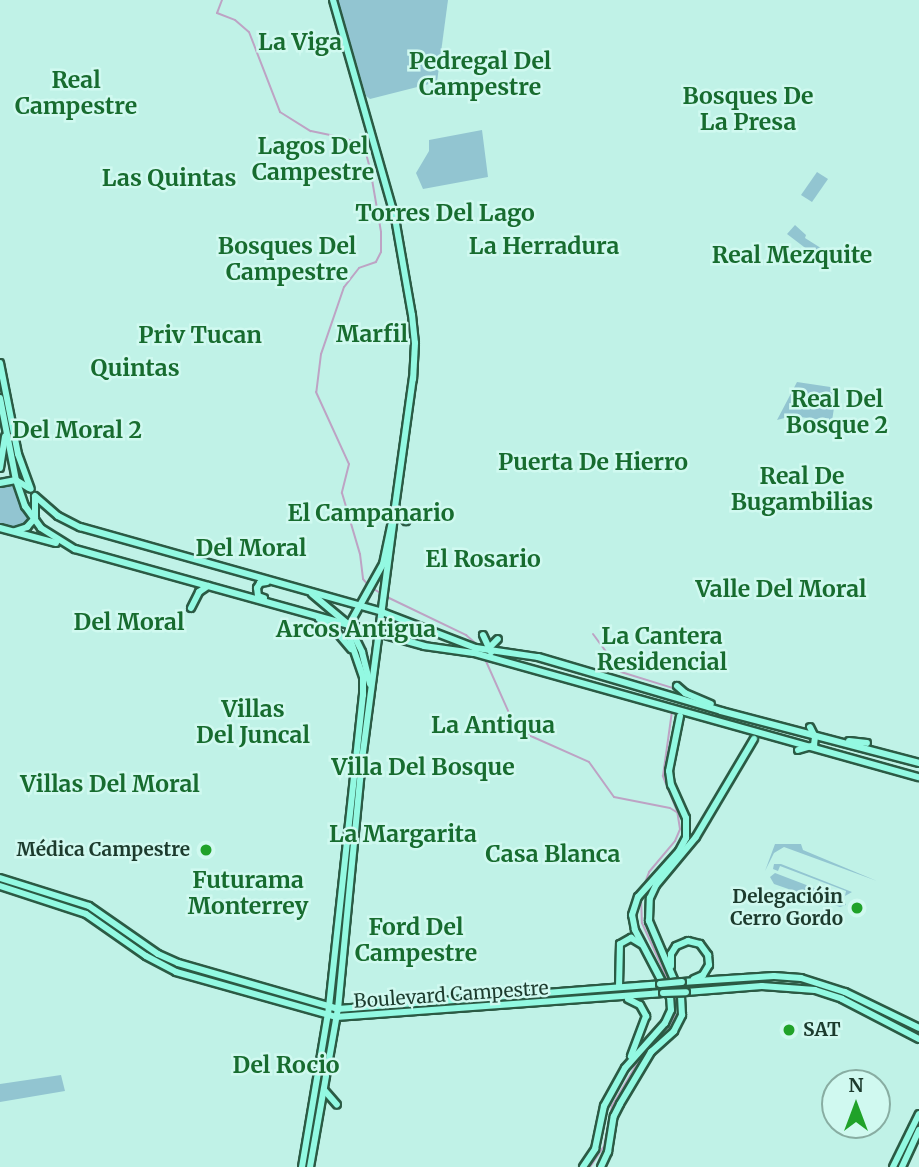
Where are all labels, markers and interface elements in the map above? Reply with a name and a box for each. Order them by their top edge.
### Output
district label: La Viga [258,28,342,56]
district label: Pedregal Del Campestre [409,47,551,101]
district label: Real Campestre [15,66,137,120]
district label: Bosques De La Presa [682,82,814,136]
district label: Lagos Del Campestre [252,132,374,186]
district label: Las Quintas [102,164,236,192]
district label: Torres Del Lago [355,199,535,227]
district label: Bosques Del Campestre [218,232,356,286]
district label: La Herradura [469,232,619,260]
district label: Real Mezquite [712,241,872,269]
district label: Marfil [336,320,408,348]
district label: Priv Tucan [138,321,262,349]
district label: Quintas [90,354,180,382]
district label: Real Del Bosque 2 [786,385,888,439]
district label: Del Moral 2 [12,416,142,444]
district label: Puerta De Hierro [498,448,688,476]
district label: Real De Bugambilias [731,462,873,516]
district label: El Campanario [288,499,454,527]
district label: Del Moral [196,534,306,562]
district label: El Rosario [425,545,541,573]
district label: Valle Del Moral [695,575,867,603]
district label: Del Moral [74,608,184,636]
district label: Arcos Antigua [276,615,436,643]
district label: La Cantera Residencial [597,622,727,676]
district label: Villas Del Juncal [196,695,310,749]
district label: La Antiqua [431,711,555,739]
district label: Villa Del Bosque [331,753,515,781]
district label: Villas Del Moral [20,770,200,798]
district label: La Margarita [329,820,477,848]
place label: Médica Campestre [16,839,190,861]
marker: Médica Campestre [196,840,216,860]
district label: Casa Blanca [486,840,620,868]
district label: Futurama Monterrey [188,866,308,920]
place label: Delegacióin Cerro Gordo [730,886,843,930]
marker: Delegacióin Cerro Gordo [849,900,865,916]
district label: Ford Del Campestre [355,913,477,967]
street label: Boulevard Campestre [353,977,549,1013]
place label: SAT [803,1019,841,1041]
marker: SAT [781,1022,797,1038]
district label: Del Rocio [232,1051,340,1079]
north arrow [821,1069,891,1139]
text: N [848,1073,864,1097]

